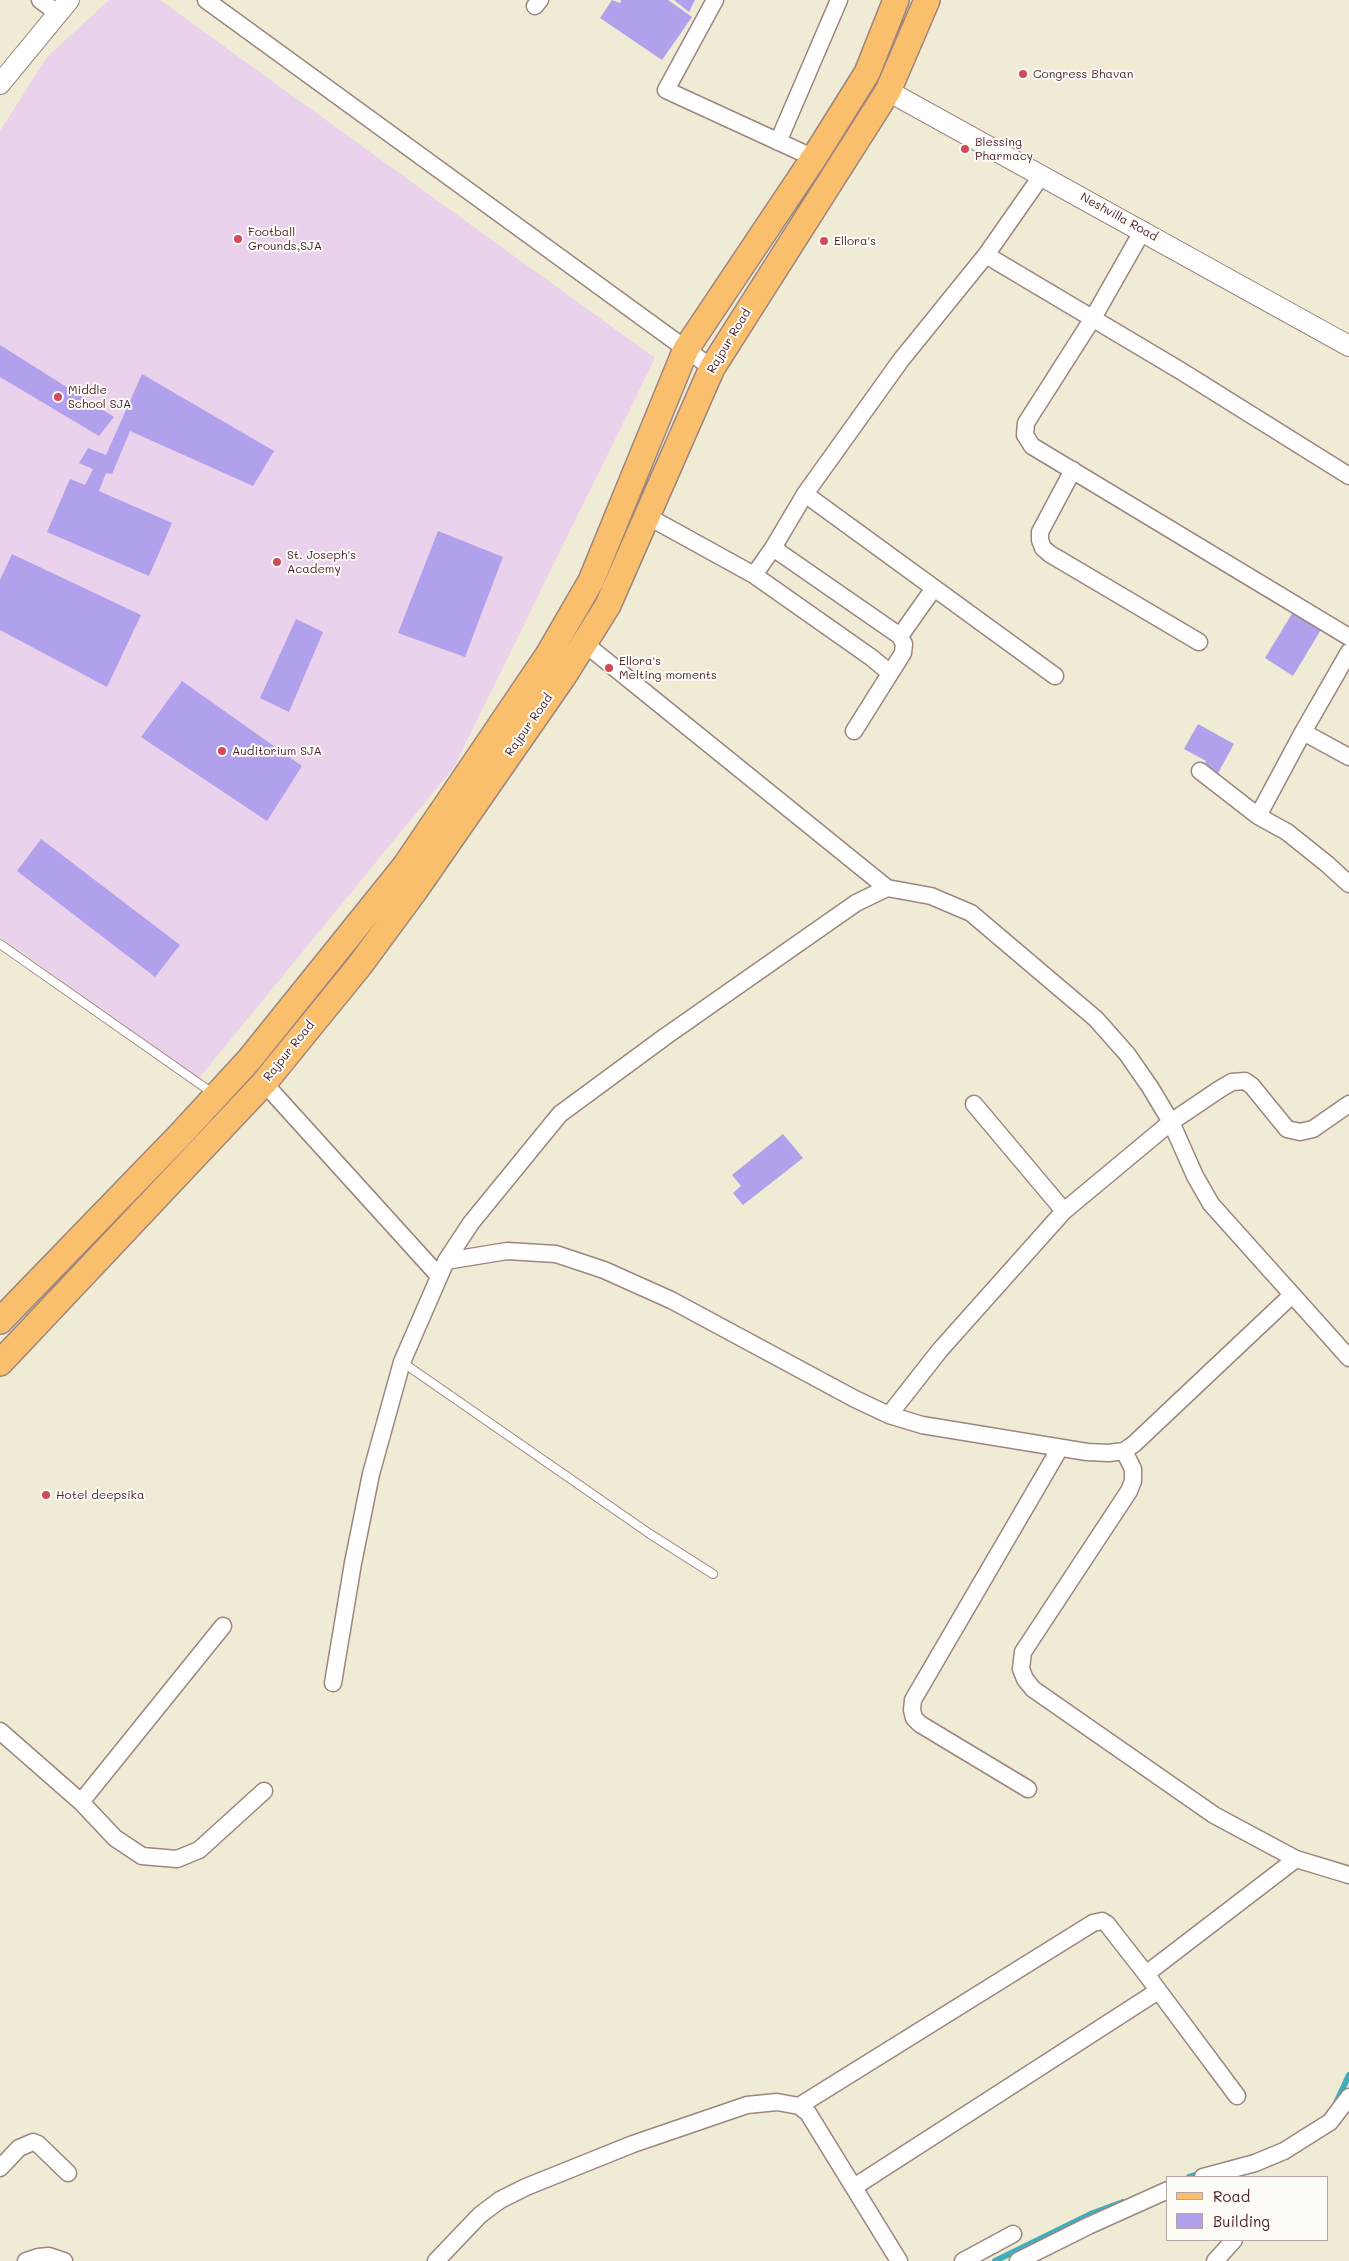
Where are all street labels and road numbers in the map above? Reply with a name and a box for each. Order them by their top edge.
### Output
street label: Neshvilla Road [1078,190,1160,244]
street label: Rajpur Road [704,306,754,376]
street label: Rajpur Road [502,691,556,759]
street label: Rajpur Road [260,1018,318,1084]

